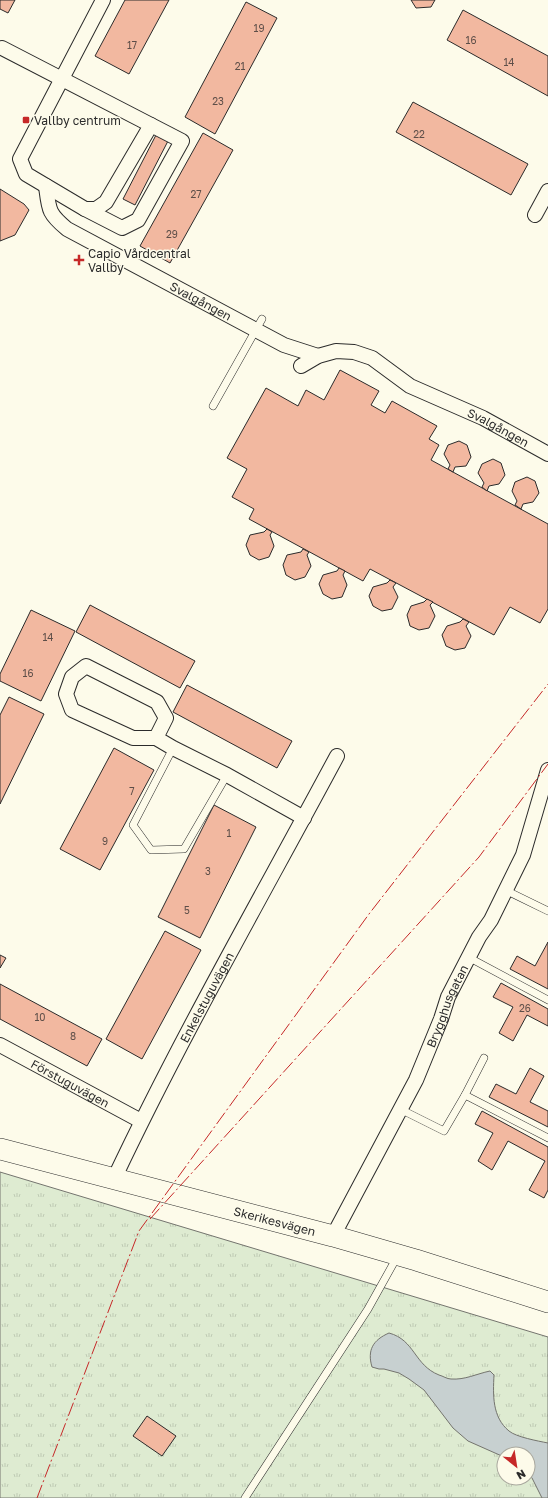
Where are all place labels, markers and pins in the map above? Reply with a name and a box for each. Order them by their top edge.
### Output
place label: Vallby centrum [34,113,121,128]
marker: Vallby centrum [21,115,31,125]
place label: Capio Vårdcentral Vallby [88,246,191,275]
marker: Capio Vårdcentral Vallby [73,254,85,266]

